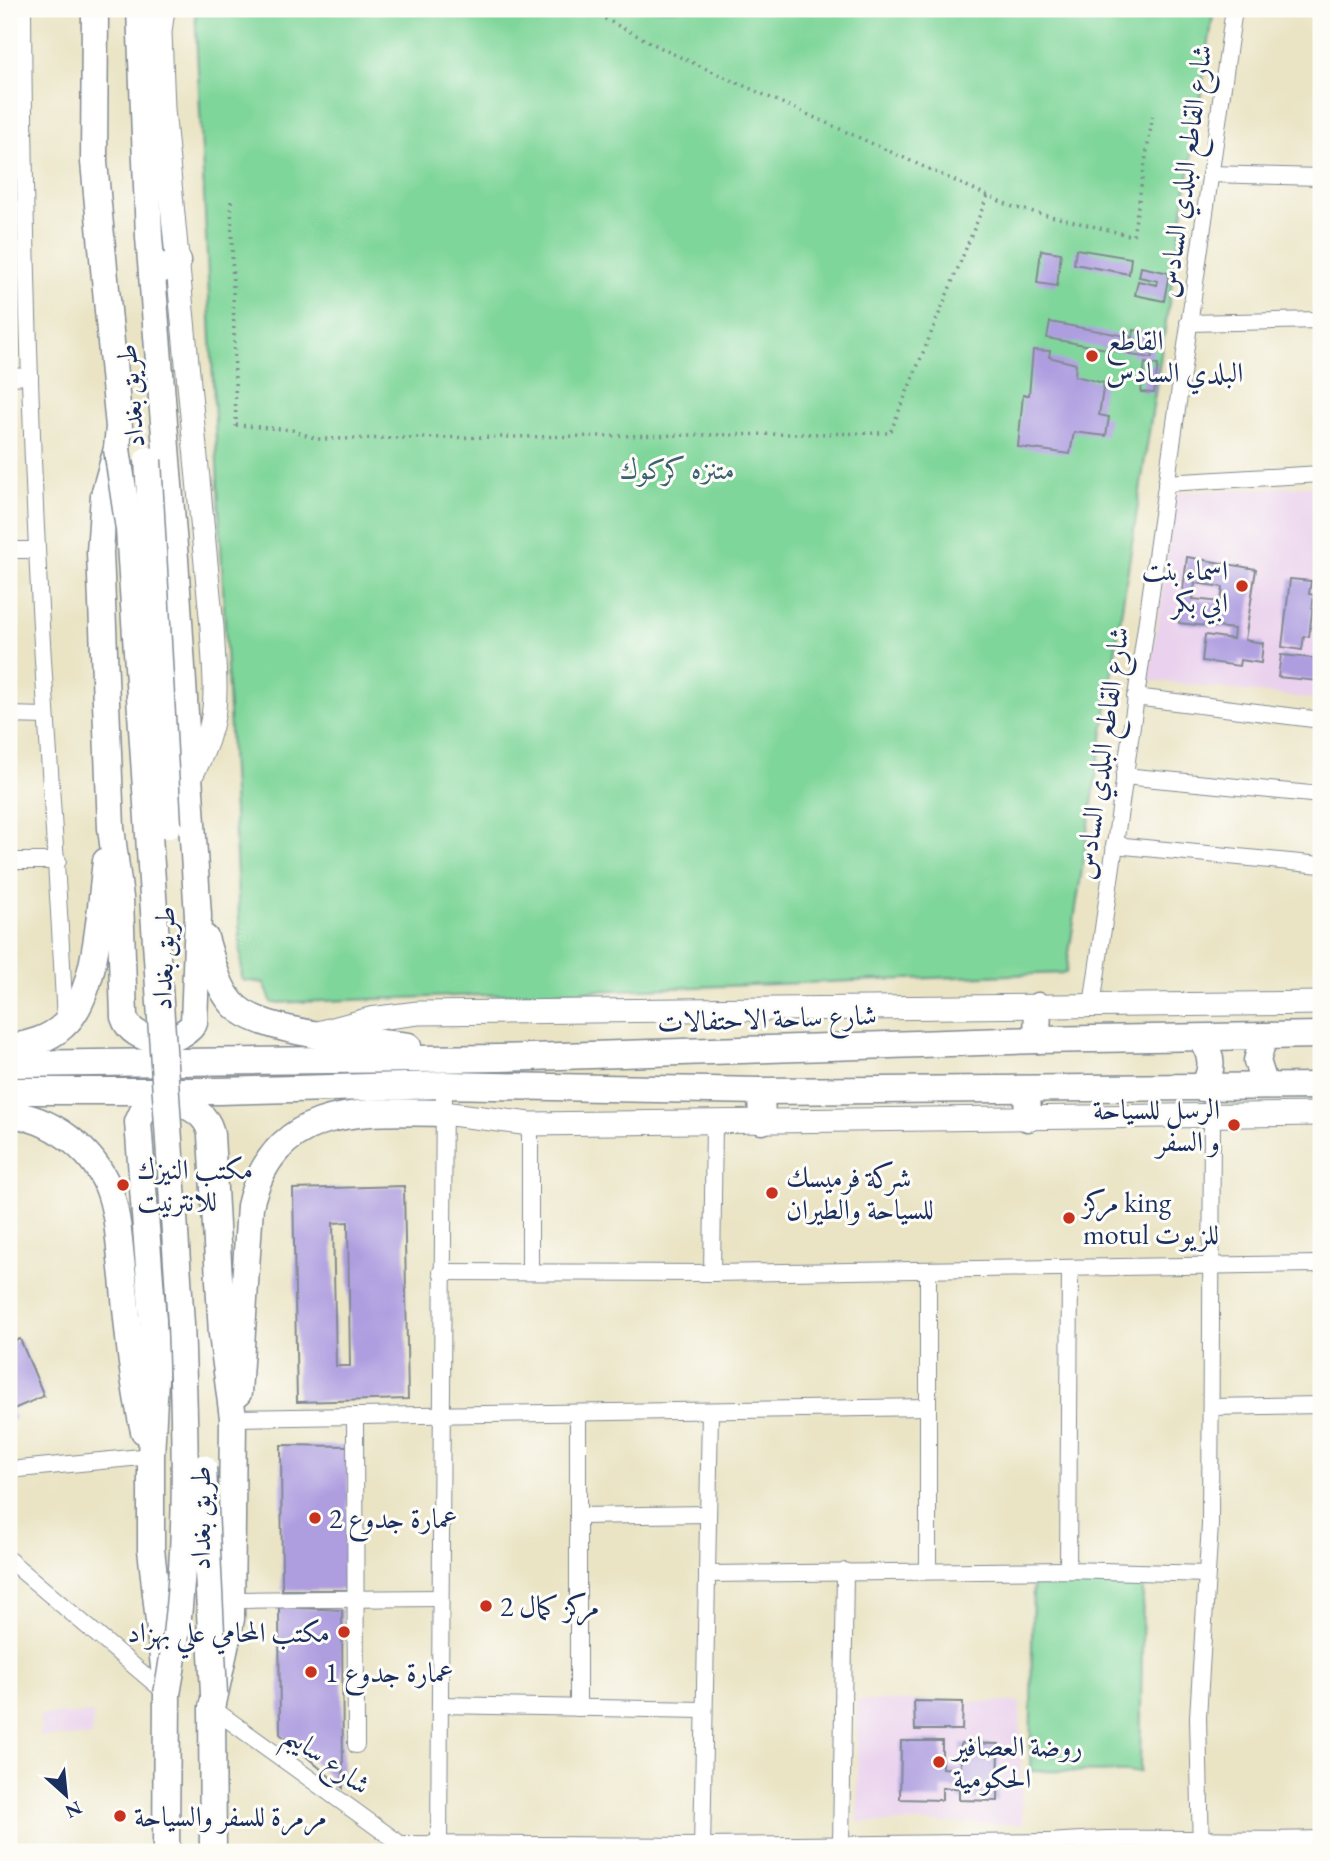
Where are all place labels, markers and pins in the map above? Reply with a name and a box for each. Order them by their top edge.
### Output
place label: القاطع البلدي السادس [1106,322,1243,395]
marker: القاطع البلدي السادس [1084,348,1100,364]
place label: اسماء بنت ابي بكر [1142,552,1228,625]
marker: اسماء بنت ابي بكر [1234,578,1250,594]
place label: الرسل للسياحة و السفر [1093,1091,1220,1159]
marker: الرسل للسياحة و السفر [1226,1117,1242,1133]
place label: مكتب النيزك للانترنيت [137,1151,253,1219]
place label: شركة فرميسك للسياحة والطيران [786,1159,934,1227]
marker: مكتب النيزك للانترنيت [115,1177,131,1193]
place label: مركز king motul للزيوت [1080,1184,1219,1252]
marker: شركة فرميسك للسياحة والطيران [764,1185,780,1201]
marker: مركز king motul للزيوت [1061,1210,1077,1226]
place label: عمارة جدوع 2 [329,1500,458,1542]
marker: عمارة جدوع 2 [307,1510,323,1526]
place label: مركز كمال 2 [500,1588,599,1626]
marker: مركز كمال 2 [478,1598,494,1614]
place label: مكتب المحامي علي بهزاد [127,1614,330,1659]
marker: مكتب المحامي علي بهزاد [336,1624,352,1640]
place label: عمارة جدوع 1 [325,1654,454,1696]
marker: عمارة جدوع 1 [303,1664,319,1680]
place label: روضة العصافير الحكومية [950,1728,1083,1796]
marker: روضة العصافير الحكومية [931,1754,947,1770]
place label: مرمرة للسفر والسياحة [134,1798,327,1836]
marker: مرمرة للسفر والسياحة [112,1808,128,1824]

